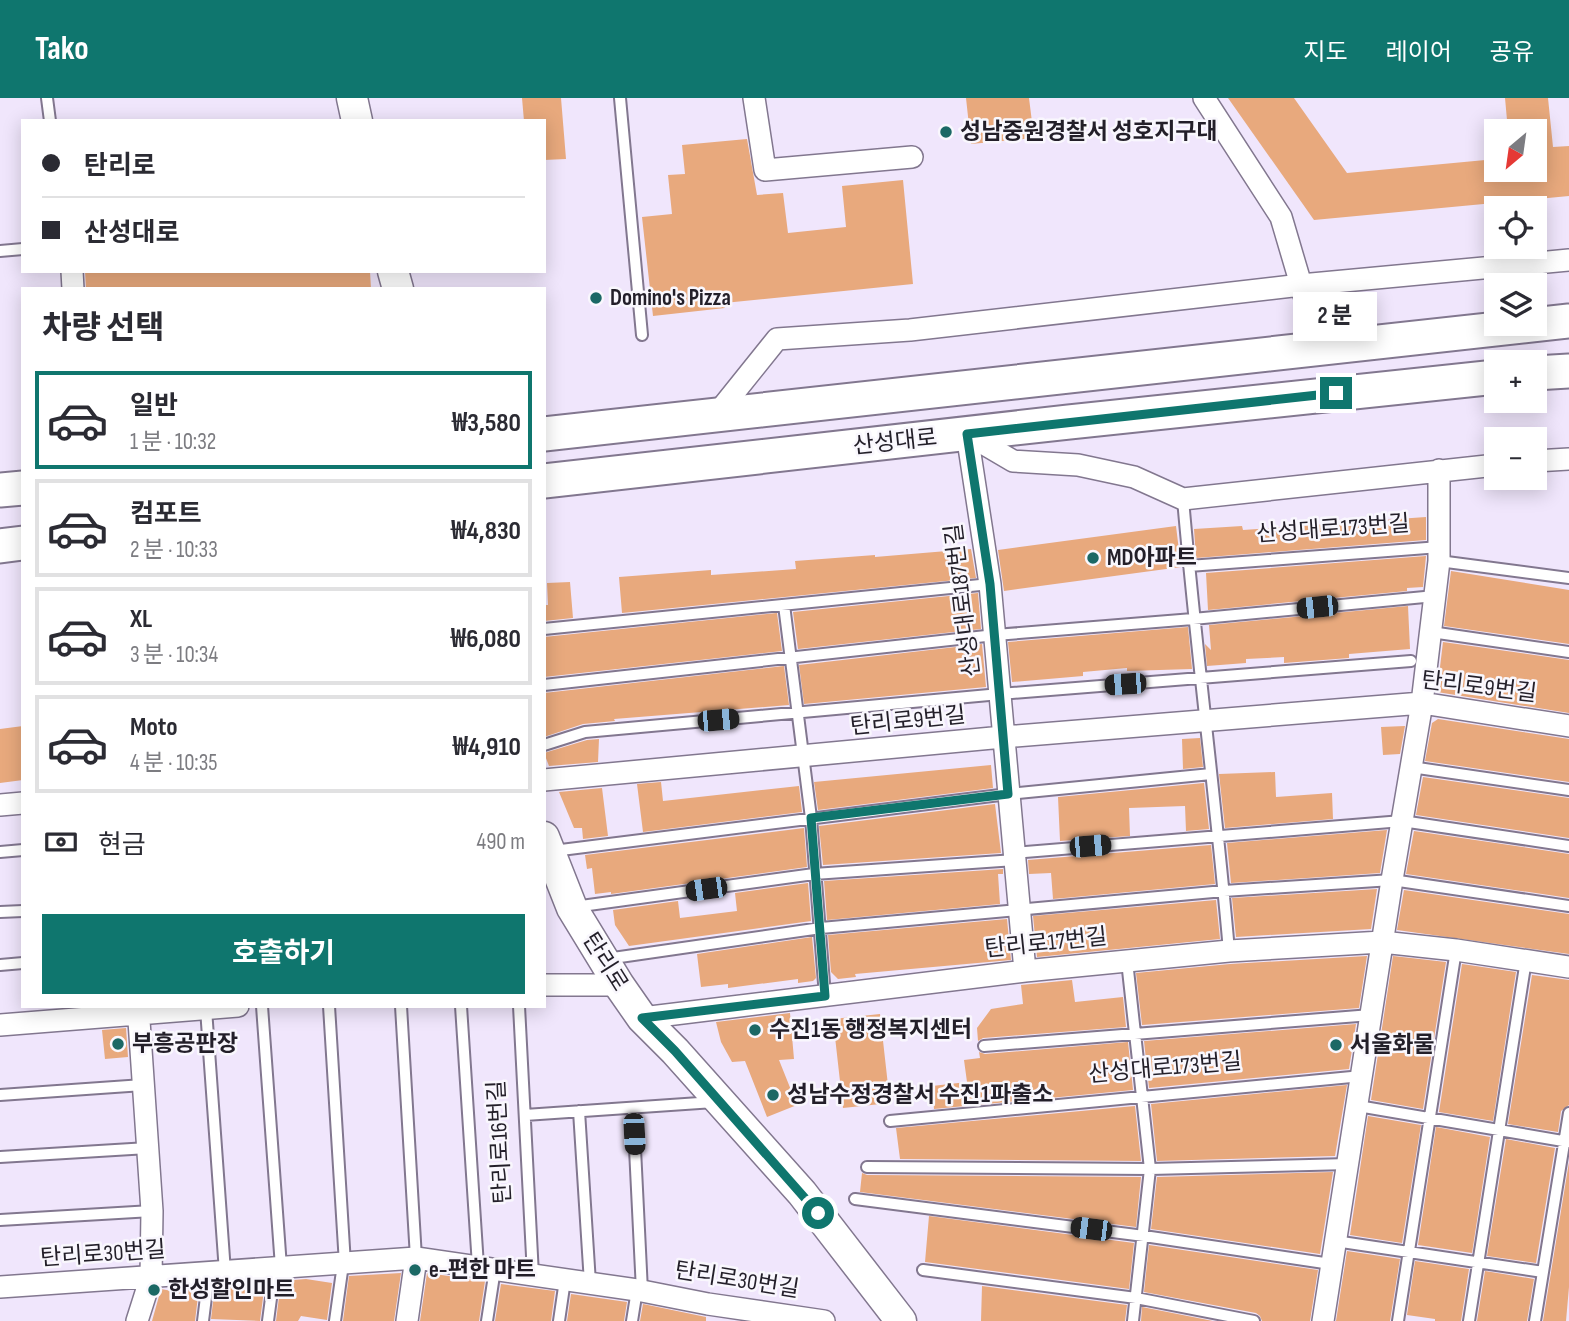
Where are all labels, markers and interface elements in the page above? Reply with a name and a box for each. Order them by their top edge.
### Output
text: Tako [35,29,89,69]
text: 지도 [1303,38,1348,67]
text: 레이어 [1386,38,1452,67]
text: 공유 [1490,38,1534,67]
place label: 성남중원경찰서 성호지구대 [960,118,1218,146]
north arrow [1484,119,1547,182]
map controls [1484,119,1547,490]
marker: 성남중원경찰서 성호지구대 [938,124,954,140]
text: 탄리로 [84,151,156,182]
button: locate [1484,196,1547,259]
text: 산성대로 [84,218,180,249]
button: layers [1484,273,1547,336]
place label: Domino's Pizza [610,284,731,312]
marker: Domino's Pizza [588,290,604,306]
callout: 2 분 [1294,292,1378,341]
text: 2 분 [1318,302,1352,330]
text: 차량 선택 [42,309,165,348]
button: + [1484,350,1547,413]
route end [1320,377,1352,409]
icon: car [46,389,109,452]
text: 일반 [130,391,178,422]
text: ₩3,580 [452,408,521,439]
street label: 산성대로 [851,424,939,460]
button: − [1484,427,1547,490]
text: 1 분 · 10:32 [130,428,216,456]
icon: car [46,497,109,560]
text: 컴포트 [130,499,202,530]
street label: 산성대로173번길 [1255,510,1411,548]
text: ₩4,830 [451,516,521,547]
street label: 산성대로187번길 [940,522,986,678]
text: 2 분 · 10:33 [130,536,218,564]
place label: MD아파트 [1107,544,1197,572]
marker: MD아파트 [1085,550,1101,566]
car [1296,594,1339,620]
text: XL [130,604,152,635]
icon: car [46,605,109,668]
text: ₩6,080 [451,624,521,655]
text: 3 분 · 10:34 [130,641,218,669]
street label: 탄리로9번길 [1420,666,1538,708]
car [1104,672,1147,696]
street label: 탄리로9번길 [849,701,967,741]
car [697,708,740,732]
text: Moto [130,712,178,743]
icon: car [46,713,109,776]
text: ₩4,910 [453,732,521,763]
text: 4 분 · 10:35 [130,749,218,777]
icon: cash [42,823,80,861]
text: 490 m [476,828,525,856]
text: 현금 [98,830,146,861]
car [1069,834,1112,858]
car [684,876,729,902]
button: 호출하기 [42,914,525,994]
street label: 탄리로17번길 [983,923,1109,963]
street label: 탄리로 [576,928,634,996]
place label: 수진1동 행정복지센터 [769,1016,972,1044]
marker: 수진1동 행정복지센터 [747,1022,763,1038]
place label: 부흥공판장 [132,1030,238,1058]
place label: 서울화물 [1350,1031,1435,1059]
marker: 부흥공판장 [110,1036,126,1052]
marker: 서울화물 [1328,1037,1344,1053]
street label: 산성대로173번길 [1087,1047,1243,1089]
street label: 탄리로16번길 [483,1079,517,1205]
place label: 성남수정경찰서 수진1파출소 [787,1081,1054,1109]
marker: 성남수정경찰서 수진1파출소 [765,1087,781,1103]
car [623,1112,646,1156]
route start [802,1197,834,1229]
car [1069,1216,1114,1242]
street label: 탄리로30번길 [39,1236,167,1272]
place label: e-편한 마트 [429,1256,536,1284]
street label: 탄리로30번길 [673,1256,801,1304]
marker: e-편한 마트 [407,1262,423,1278]
place label: 한성할인마트 [168,1276,295,1304]
marker: 한성할인마트 [146,1282,162,1298]

